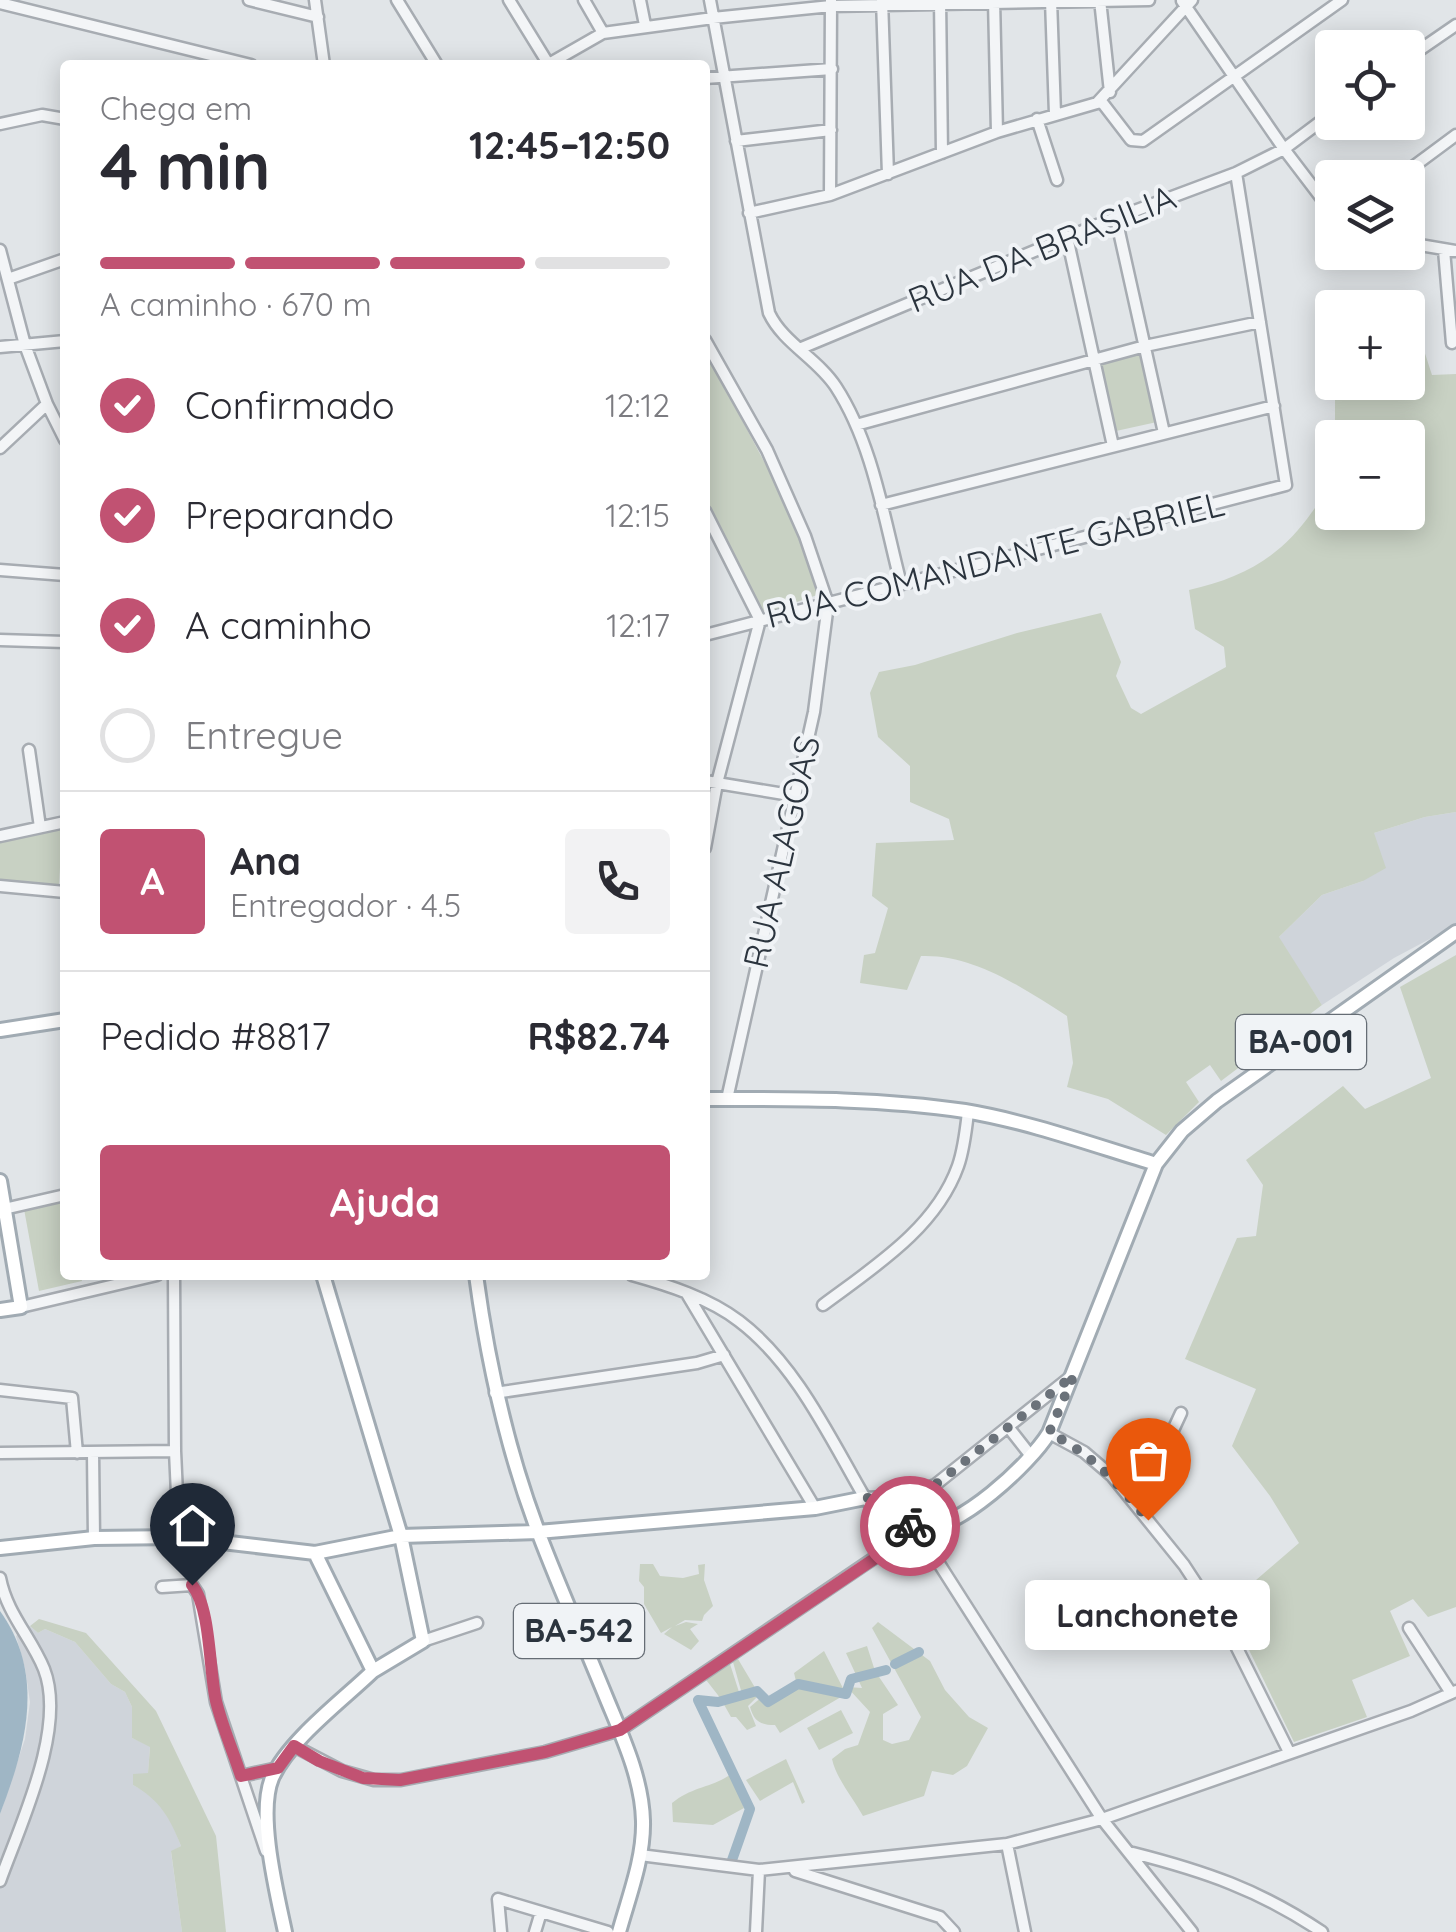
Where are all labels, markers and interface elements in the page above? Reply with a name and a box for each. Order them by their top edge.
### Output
map controls [1315,30,1425,530]
button: locate [1315,30,1425,140]
text: Chega em [100,88,252,128]
text: 12:45–12:50 [469,121,670,169]
text: 4 min [100,125,270,206]
button: layers [1315,160,1425,270]
street label: RUA DA BRASILIA [901,174,1182,322]
text: A caminho · 670 m [100,284,372,324]
button: + [1315,290,1425,400]
icon: check [100,378,155,433]
text: Confirmado [185,381,395,429]
text: 12:12 [605,385,670,425]
button: − [1315,420,1425,530]
street label: RUA COMANDANTE GABRIEL [761,481,1229,637]
icon: check [100,488,155,543]
text: Preparando [185,491,394,539]
text: 12:15 [605,495,670,535]
icon: check [100,598,155,653]
text: A caminho [185,601,372,649]
text: 12:17 [606,605,670,645]
text: Entregue [185,711,343,759]
street label: RUA ALAGOAS [733,731,829,972]
button: phone [565,829,670,934]
text: Ana [230,837,301,885]
text: A [140,857,165,905]
text: Entregador · 4.5 [230,885,461,925]
text: Pedido #8817 [100,1012,331,1060]
text: R$82.74 [528,1012,670,1060]
road number: BA-001 [1236,1015,1366,1069]
button: Ajuda [100,1145,670,1260]
pin [1106,1418,1191,1521]
icon: bag [1121,1433,1176,1488]
courier [860,1476,960,1576]
pin [150,1483,235,1586]
icon: home [165,1498,220,1553]
icon: bike [883,1499,938,1554]
callout: Lanchonete [1026,1580,1270,1650]
text: Lanchonete [1056,1595,1239,1635]
road number: BA-542 [514,1604,644,1658]

